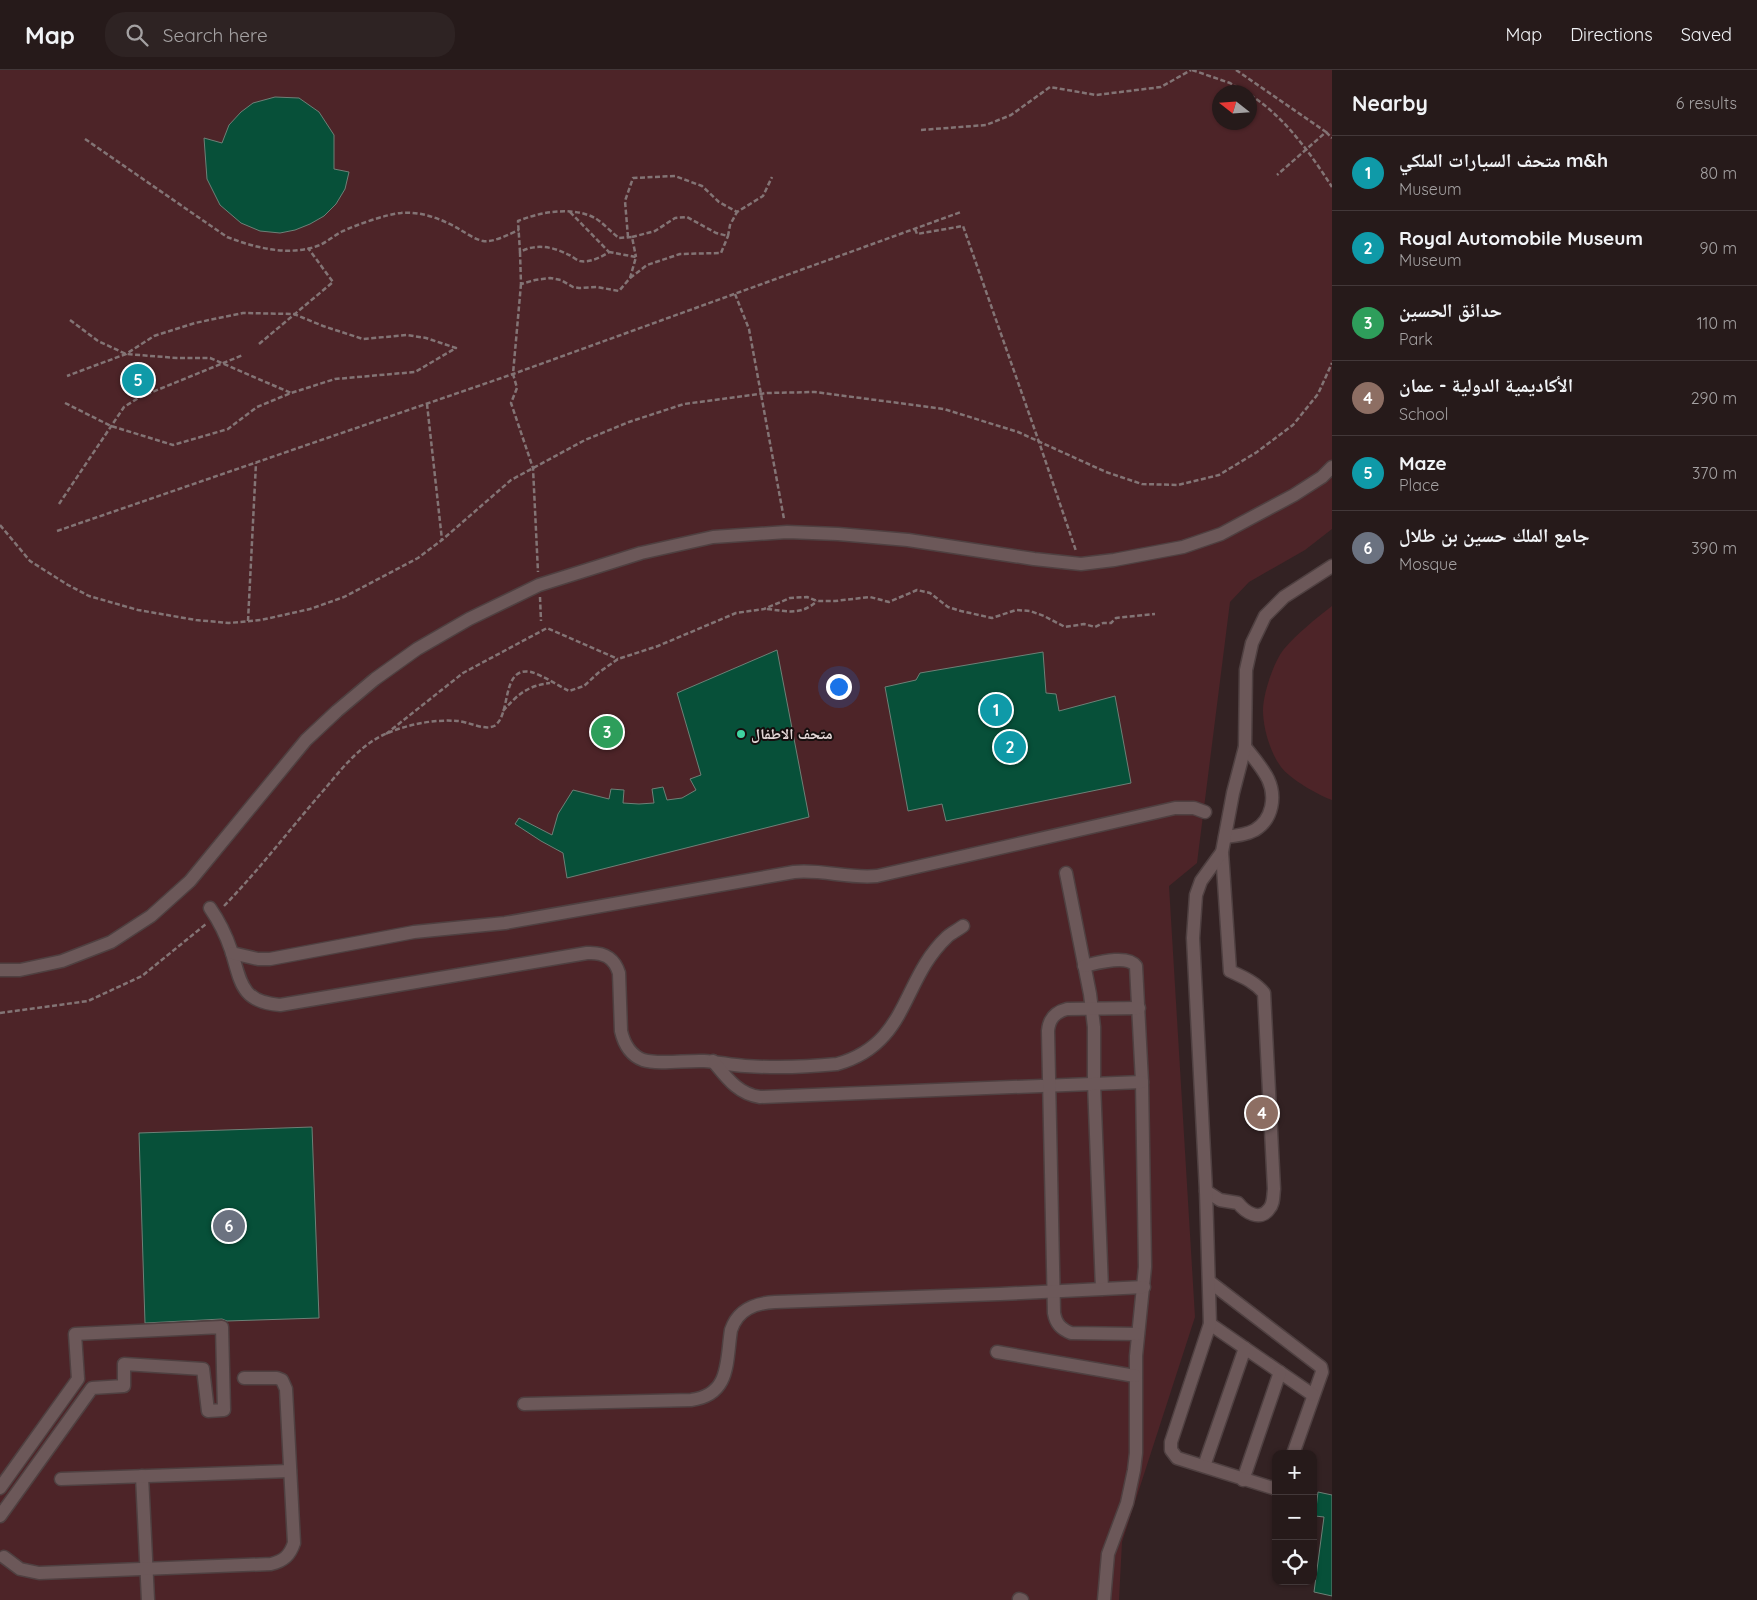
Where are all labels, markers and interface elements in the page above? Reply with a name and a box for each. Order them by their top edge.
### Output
search box [105,12,455,57]
text: Map [25,20,75,50]
icon: search [123,21,151,49]
text: Search here [163,23,268,47]
text: Map [1505,23,1542,46]
text: Directions [1570,23,1653,46]
text: Saved [1681,23,1732,46]
north arrow [1212,85,1257,130]
text: Nearby [1352,90,1428,116]
text: 6 results [1676,93,1737,113]
text: متحف السيارات الملكي m&h [1399,148,1608,172]
text: 1 [1365,163,1371,183]
text: 80 m [1700,163,1737,183]
text: Museum [1399,179,1462,199]
text: Royal Automobile Museum [1399,226,1643,250]
text: 2 [1363,238,1373,258]
text: 90 m [1700,238,1737,258]
text: Museum [1399,250,1462,270]
text: حدائق الحسين [1399,298,1502,322]
text: 3 [1364,313,1372,333]
text: 110 m [1697,313,1737,333]
text: Park [1399,329,1433,349]
pin: 5 [122,361,154,399]
text: الأكاديمية الدولية - عمان [1399,373,1573,397]
text: 4 [1363,388,1373,408]
text: 290 m [1691,388,1737,408]
text: School [1399,404,1448,424]
text: Maze [1399,451,1447,475]
text: 5 [1363,463,1373,483]
text: 370 m [1692,463,1737,483]
text: Place [1399,475,1439,495]
text: جامع الملك حسين بن طلال [1399,523,1590,547]
text: 6 [1364,538,1372,558]
text: 390 m [1691,538,1737,558]
text: Mosque [1399,554,1457,574]
your location [826,674,852,700]
pin: 1 [980,691,1012,729]
pin: 3 [591,713,623,751]
place label: متحف الاطفال [751,724,833,743]
marker: متحف الاطفال [735,728,747,740]
pin: 2 [994,728,1026,766]
pin: 4 [1246,1094,1278,1132]
pin: 6 [213,1207,245,1245]
map controls [1272,1450,1317,1585]
button: + [1272,1450,1317,1495]
button: − [1272,1495,1317,1540]
button: locate [1272,1540,1317,1585]

